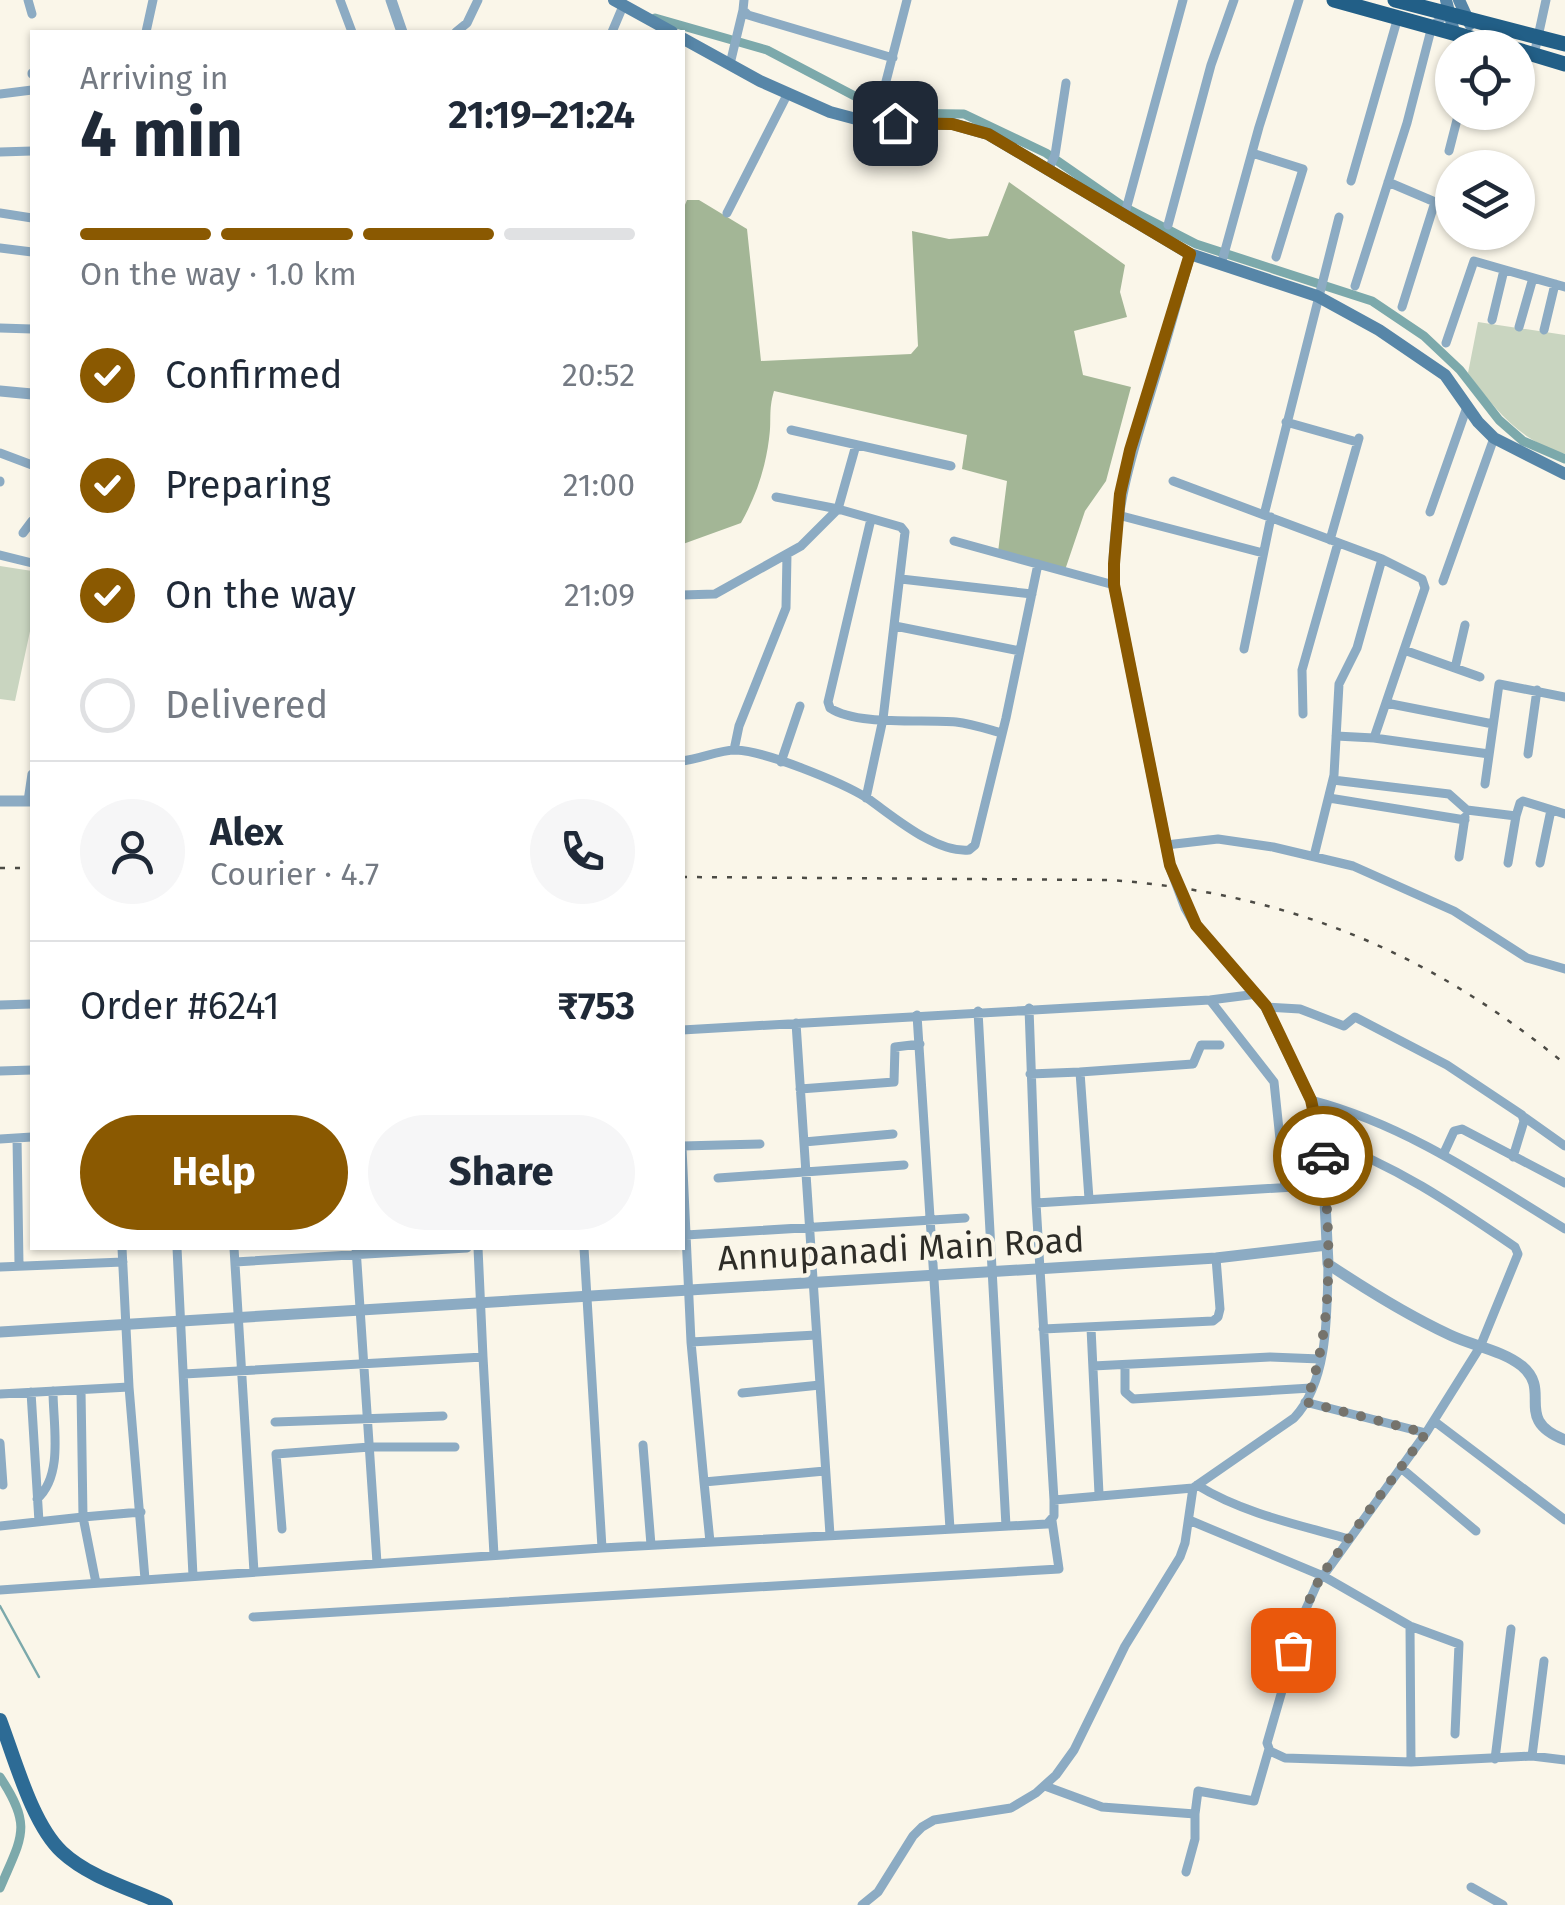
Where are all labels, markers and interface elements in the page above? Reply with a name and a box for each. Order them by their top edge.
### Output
map controls [1435,30,1535,250]
button: locate [1435,30,1535,130]
text: Arriving in [80,59,228,97]
pin [853,81,938,166]
text: 21:19–21:24 [448,92,635,138]
text: 4 min [80,95,243,173]
icon: home [868,96,923,151]
button: layers [1435,150,1535,250]
text: On the way · 1.0 km [80,255,357,293]
icon: check [80,348,135,403]
text: Confirmed [165,352,343,398]
text: 20:52 [562,356,635,394]
icon: check [80,458,135,513]
text: Preparing [165,462,331,508]
text: 21:00 [563,466,635,504]
icon: check [80,568,135,623]
text: On the way [165,572,356,618]
text: 21:09 [564,576,635,614]
text: Delivered [165,682,328,728]
button: person [80,799,185,904]
button: phone [530,799,635,904]
text: Alex [210,809,283,855]
text: Courier · 4.7 [210,855,379,893]
text: Order #6241 [80,983,280,1029]
text: ₹753 [557,983,635,1029]
courier [1273,1106,1373,1206]
button: Help [80,1115,348,1230]
button: Share [368,1115,635,1230]
icon: car [1296,1129,1351,1184]
street label: Annupanadi Main Road [717,1218,1085,1280]
pin [1251,1608,1336,1693]
icon: bag [1266,1623,1321,1678]

